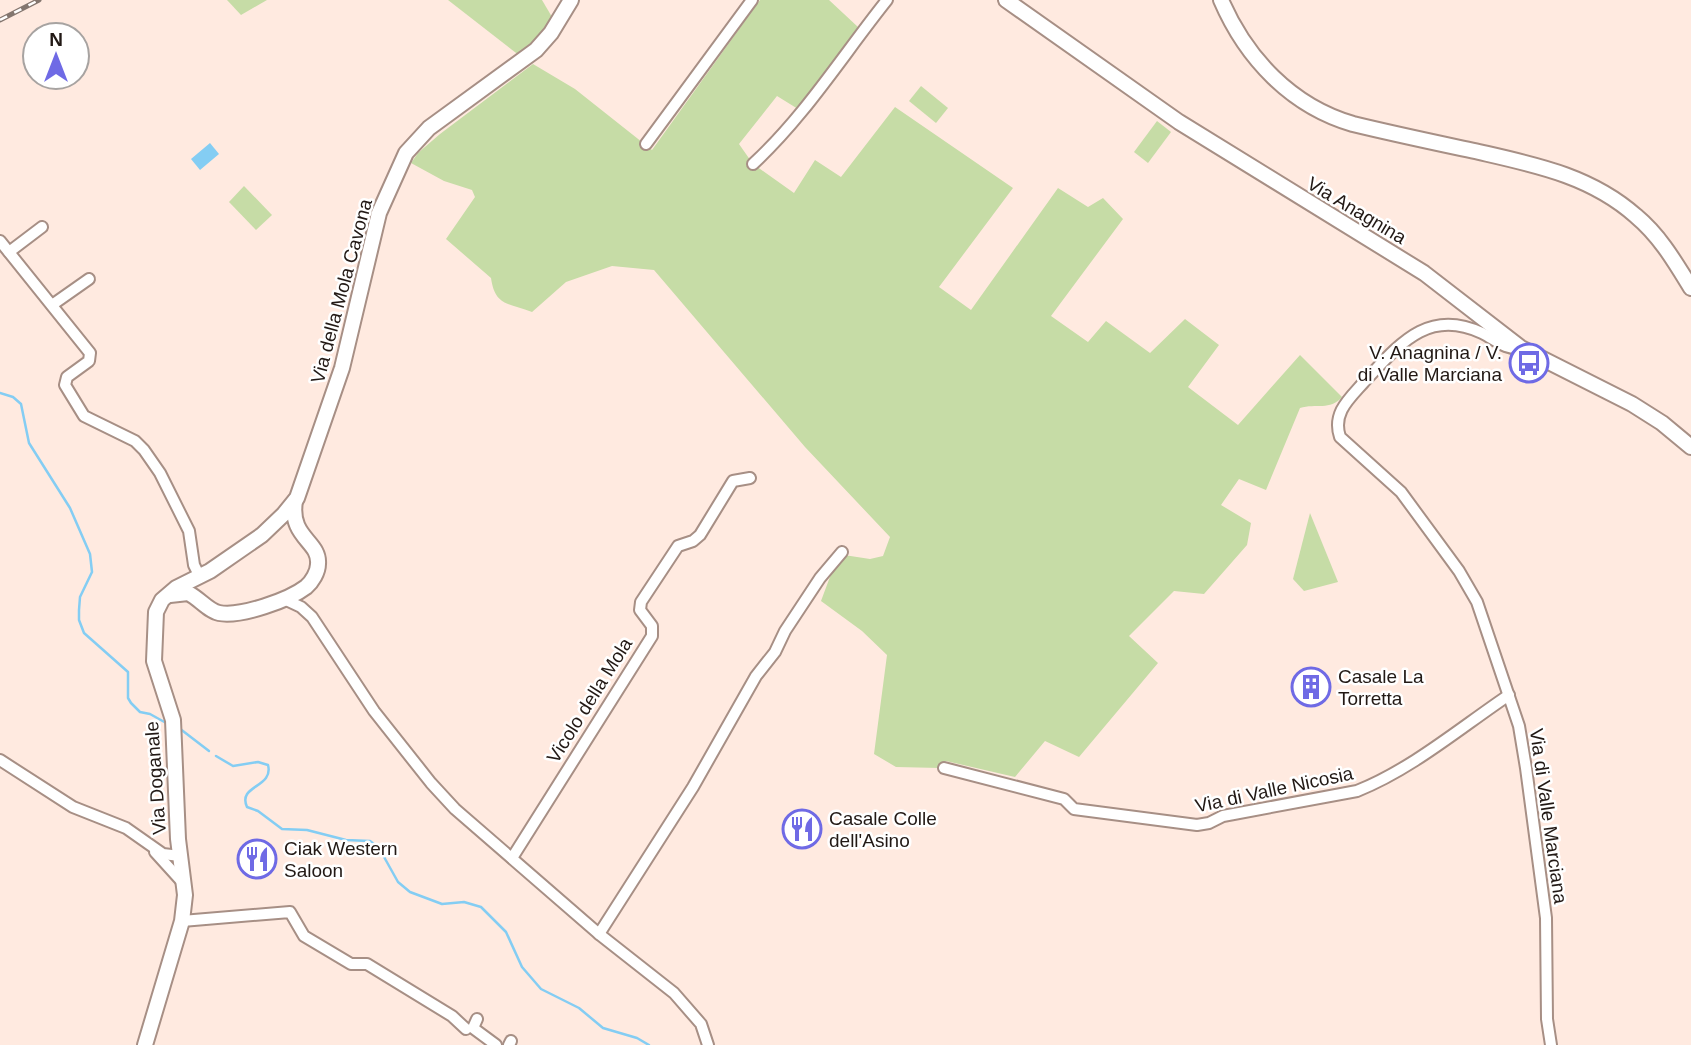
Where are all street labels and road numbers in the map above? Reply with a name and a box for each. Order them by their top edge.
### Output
street label: Via Anagnina [1303,173,1410,248]
street label: Via della Mola Cavona [307,196,376,386]
street label: Vicolo della Mola [543,634,637,767]
street label: Via Doganale [141,720,170,835]
street label: Via di Valle Marciana [1526,727,1571,905]
street label: Via di Valle Nicosia [1193,762,1355,816]

